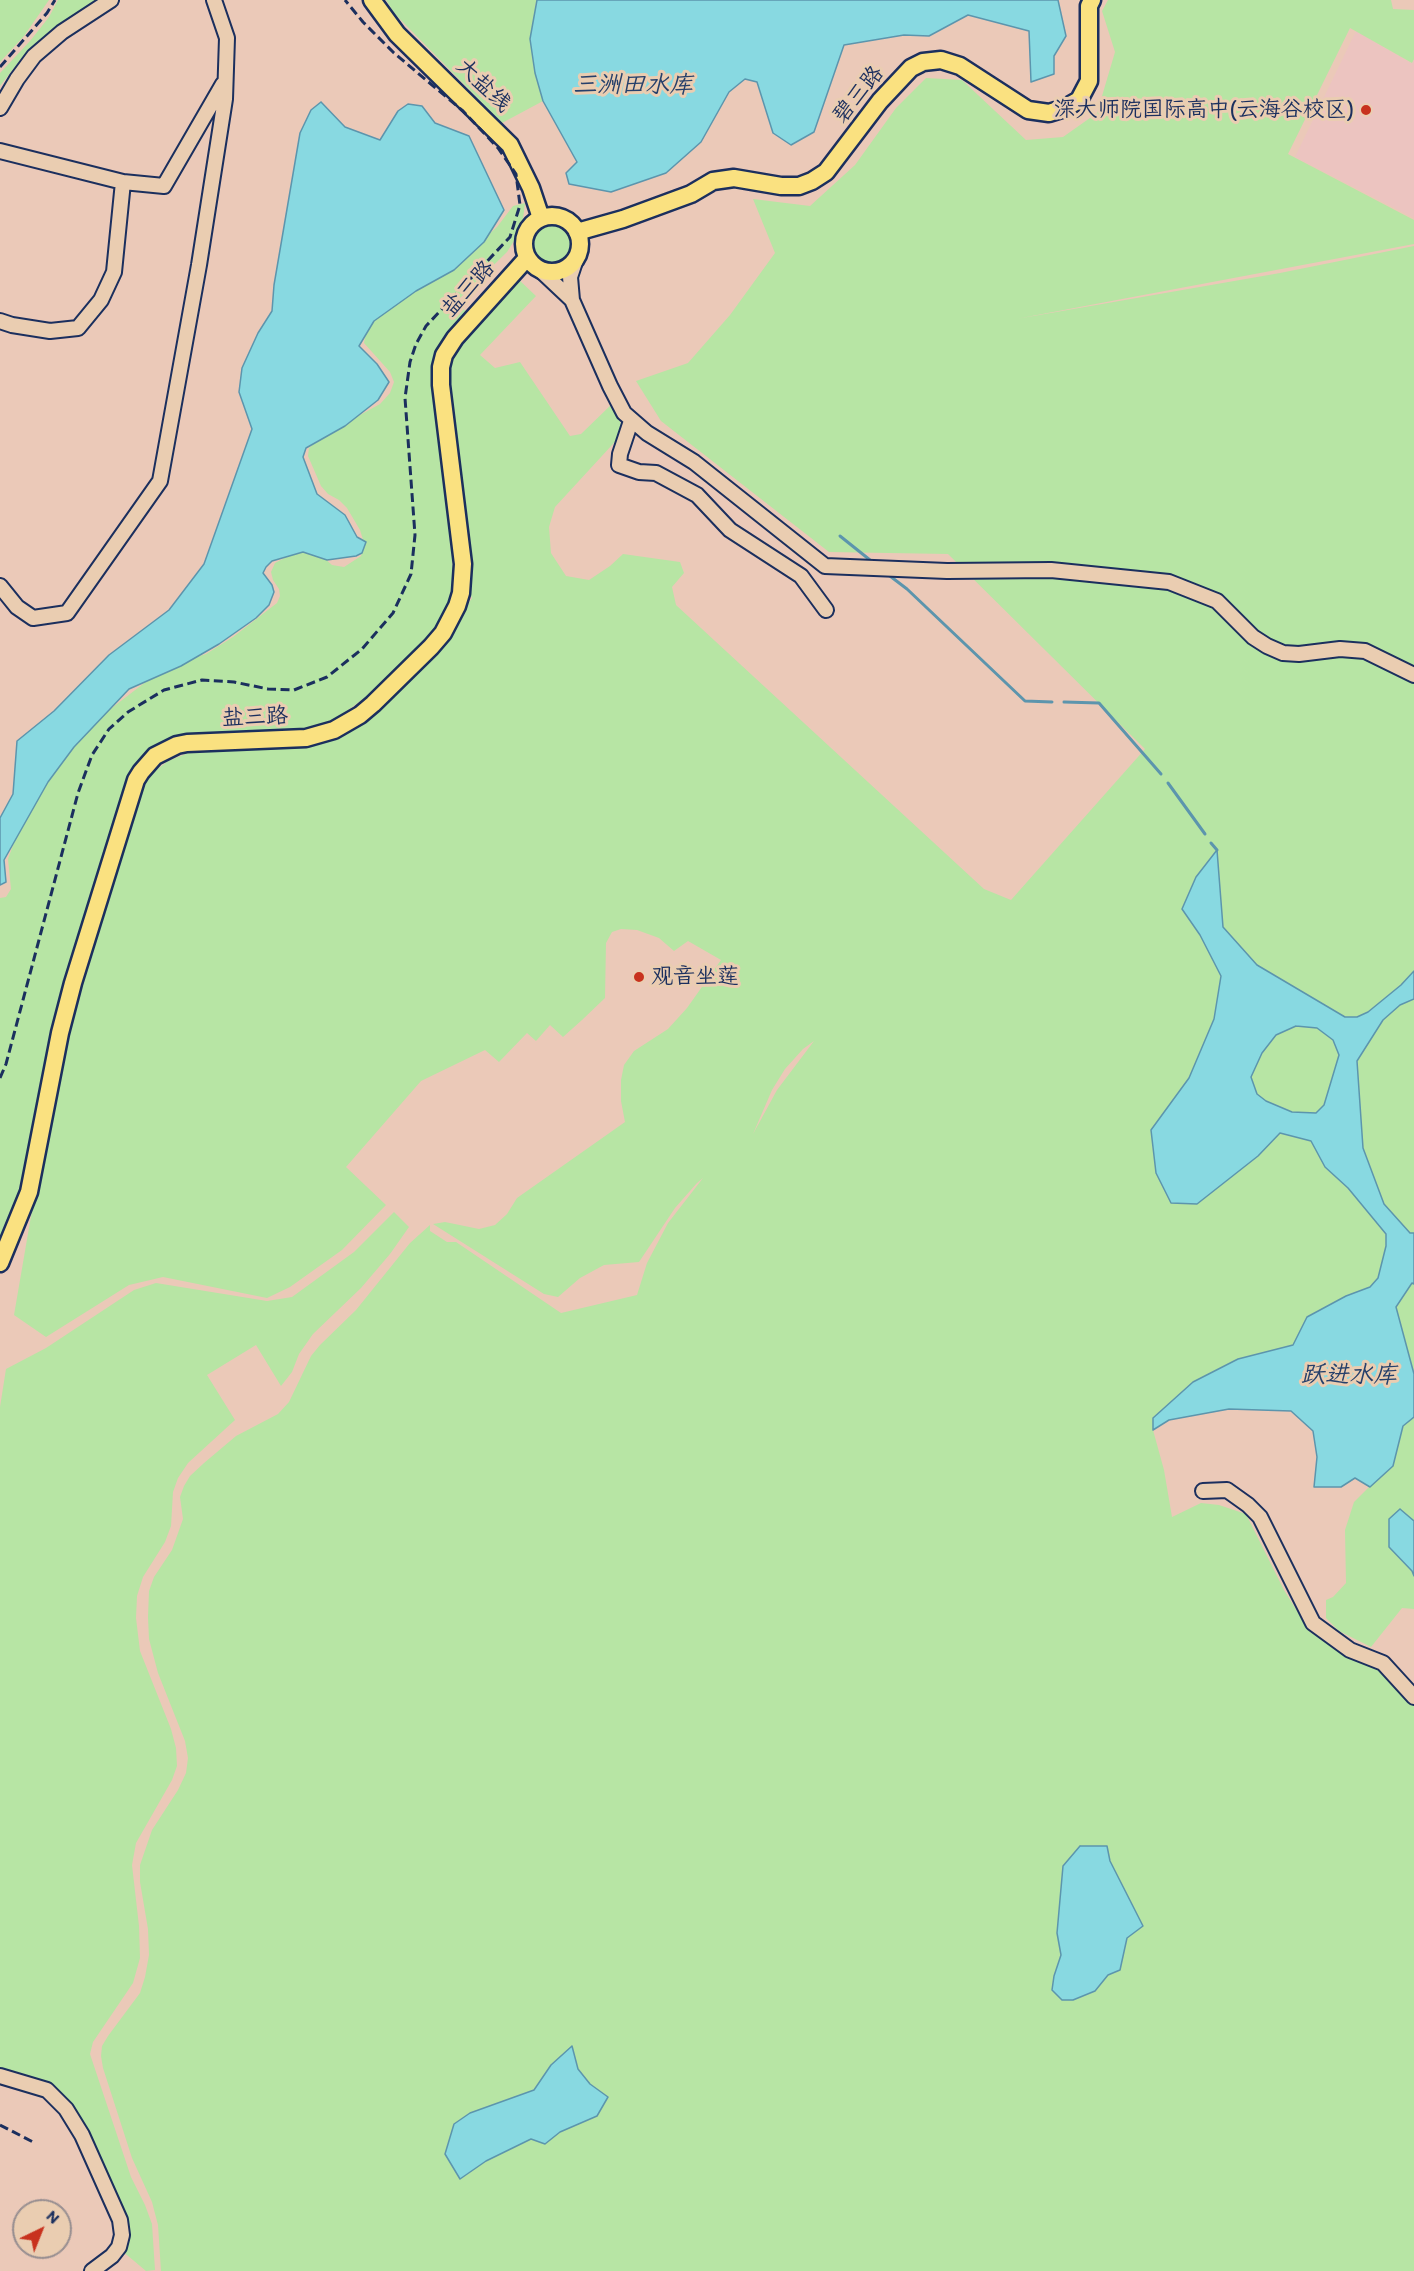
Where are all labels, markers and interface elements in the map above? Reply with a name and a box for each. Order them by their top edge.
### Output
street label: 大盐线 [450,54,516,118]
street label: 碧三路 [828,61,890,129]
water label: 三洲田水库 [573,72,693,100]
place label: 深大师院国际高中(云海谷校区) [1054,97,1354,123]
marker: 深大师院国际高中(云海谷校区) [1359,103,1373,117]
street label: 盐三路 [437,256,501,322]
street label: 盐三路 [222,704,288,732]
place label: 观音坐莲 [651,964,739,990]
marker: 观音坐莲 [632,970,646,984]
water label: 跃进水库 [1301,1362,1397,1390]
north arrow [12,2199,72,2259]
text: N [43,2206,64,2228]

